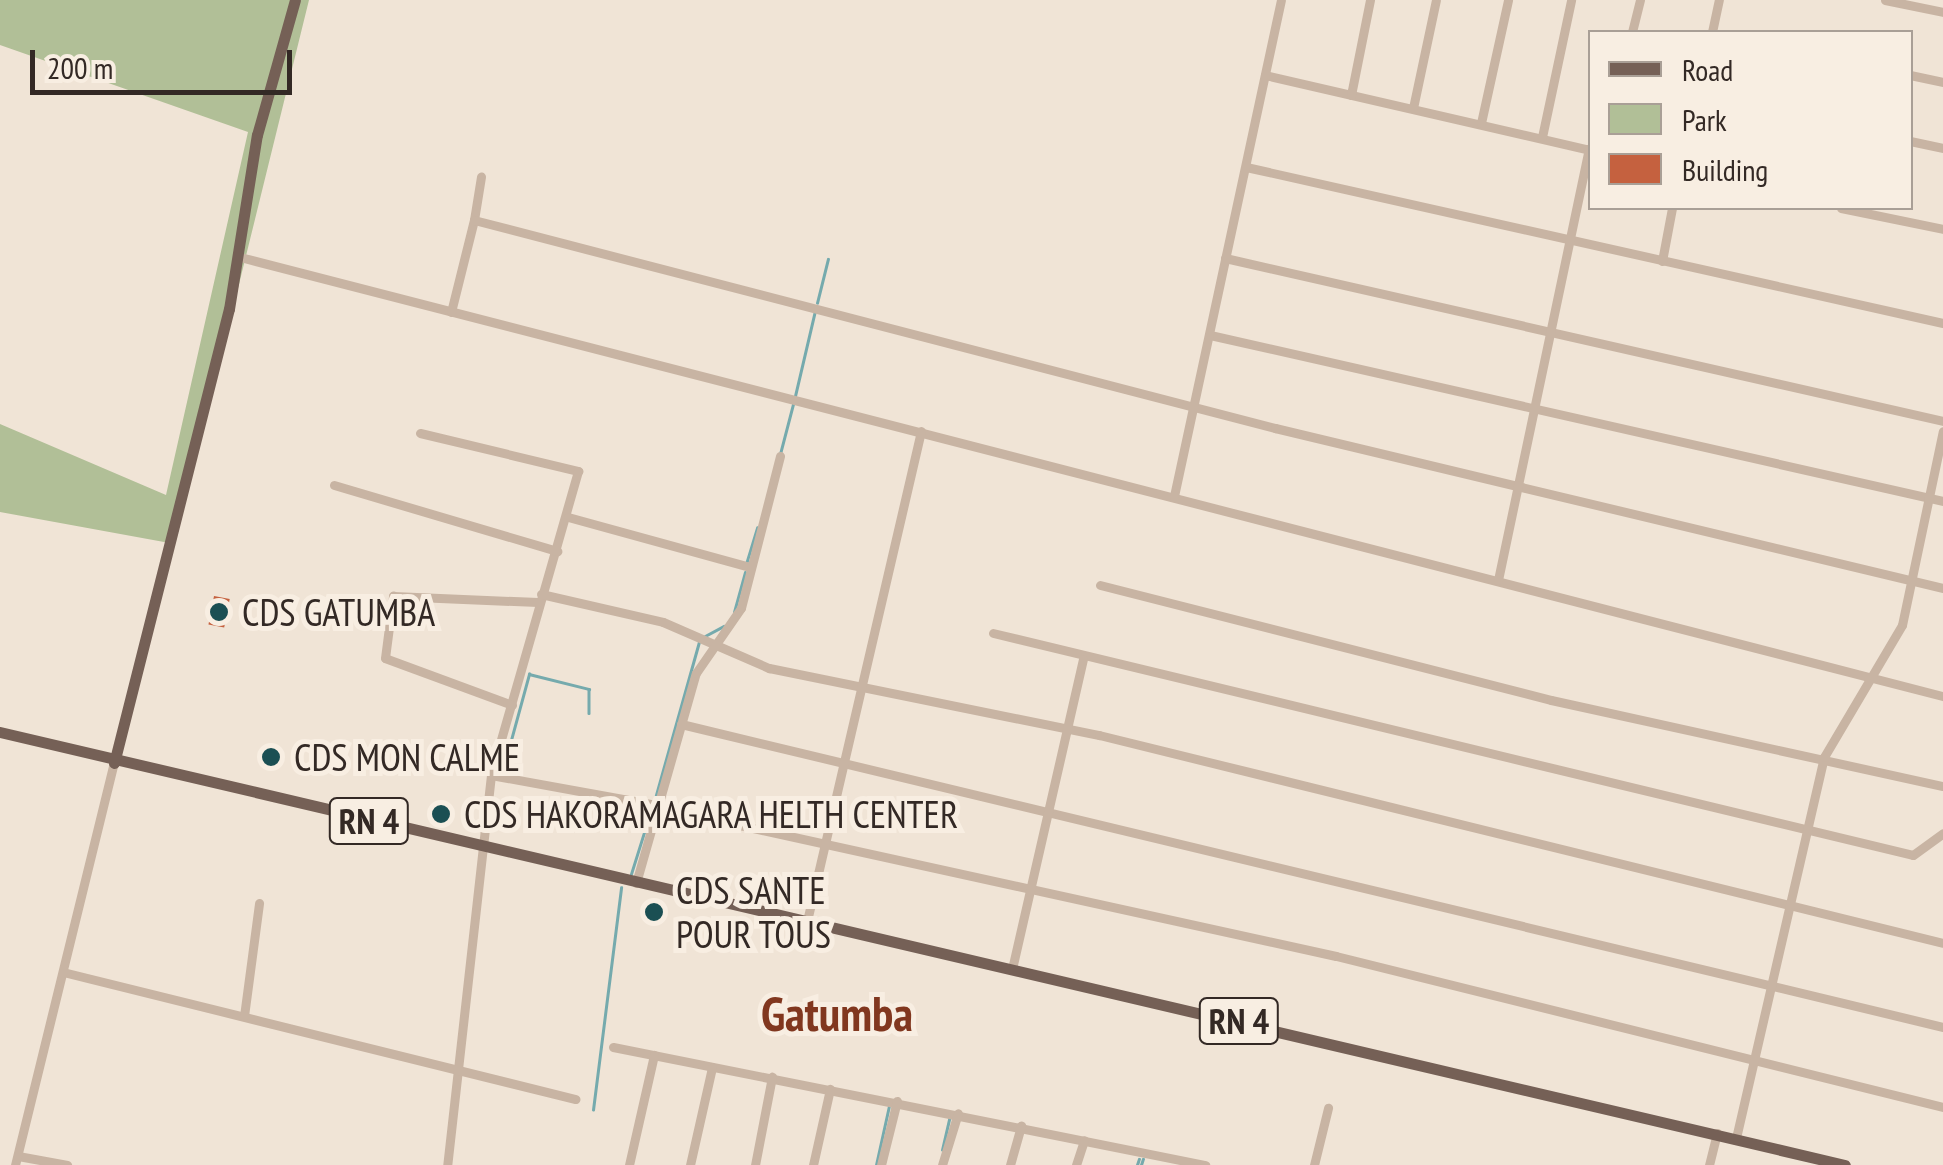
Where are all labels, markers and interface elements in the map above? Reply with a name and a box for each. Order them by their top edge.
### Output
scale bar [35,30,298,92]
legend [1588,30,1913,210]
text: 200 m [47,48,113,87]
text: Road [1682,50,1733,89]
text: Park [1682,100,1727,139]
text: Building [1682,150,1768,189]
place label: CDS GATUMBA [242,589,435,635]
marker: CDS GATUMBA [206,599,232,625]
place label: CDS MON CALME [294,734,520,780]
marker: CDS MON CALME [258,744,284,770]
road number: RN 4 [326,791,412,851]
place label: CDS HAKORAMAGARA HELTH CENTER [464,791,959,837]
marker: CDS HAKORAMAGARA HELTH CENTER [428,801,454,827]
place label: CDS SANTE POUR TOUS [676,867,832,956]
marker: CDS SANTE POUR TOUS [641,899,667,925]
district label: Gatumba [761,985,913,1043]
road number: RN 4 [1196,991,1282,1051]

